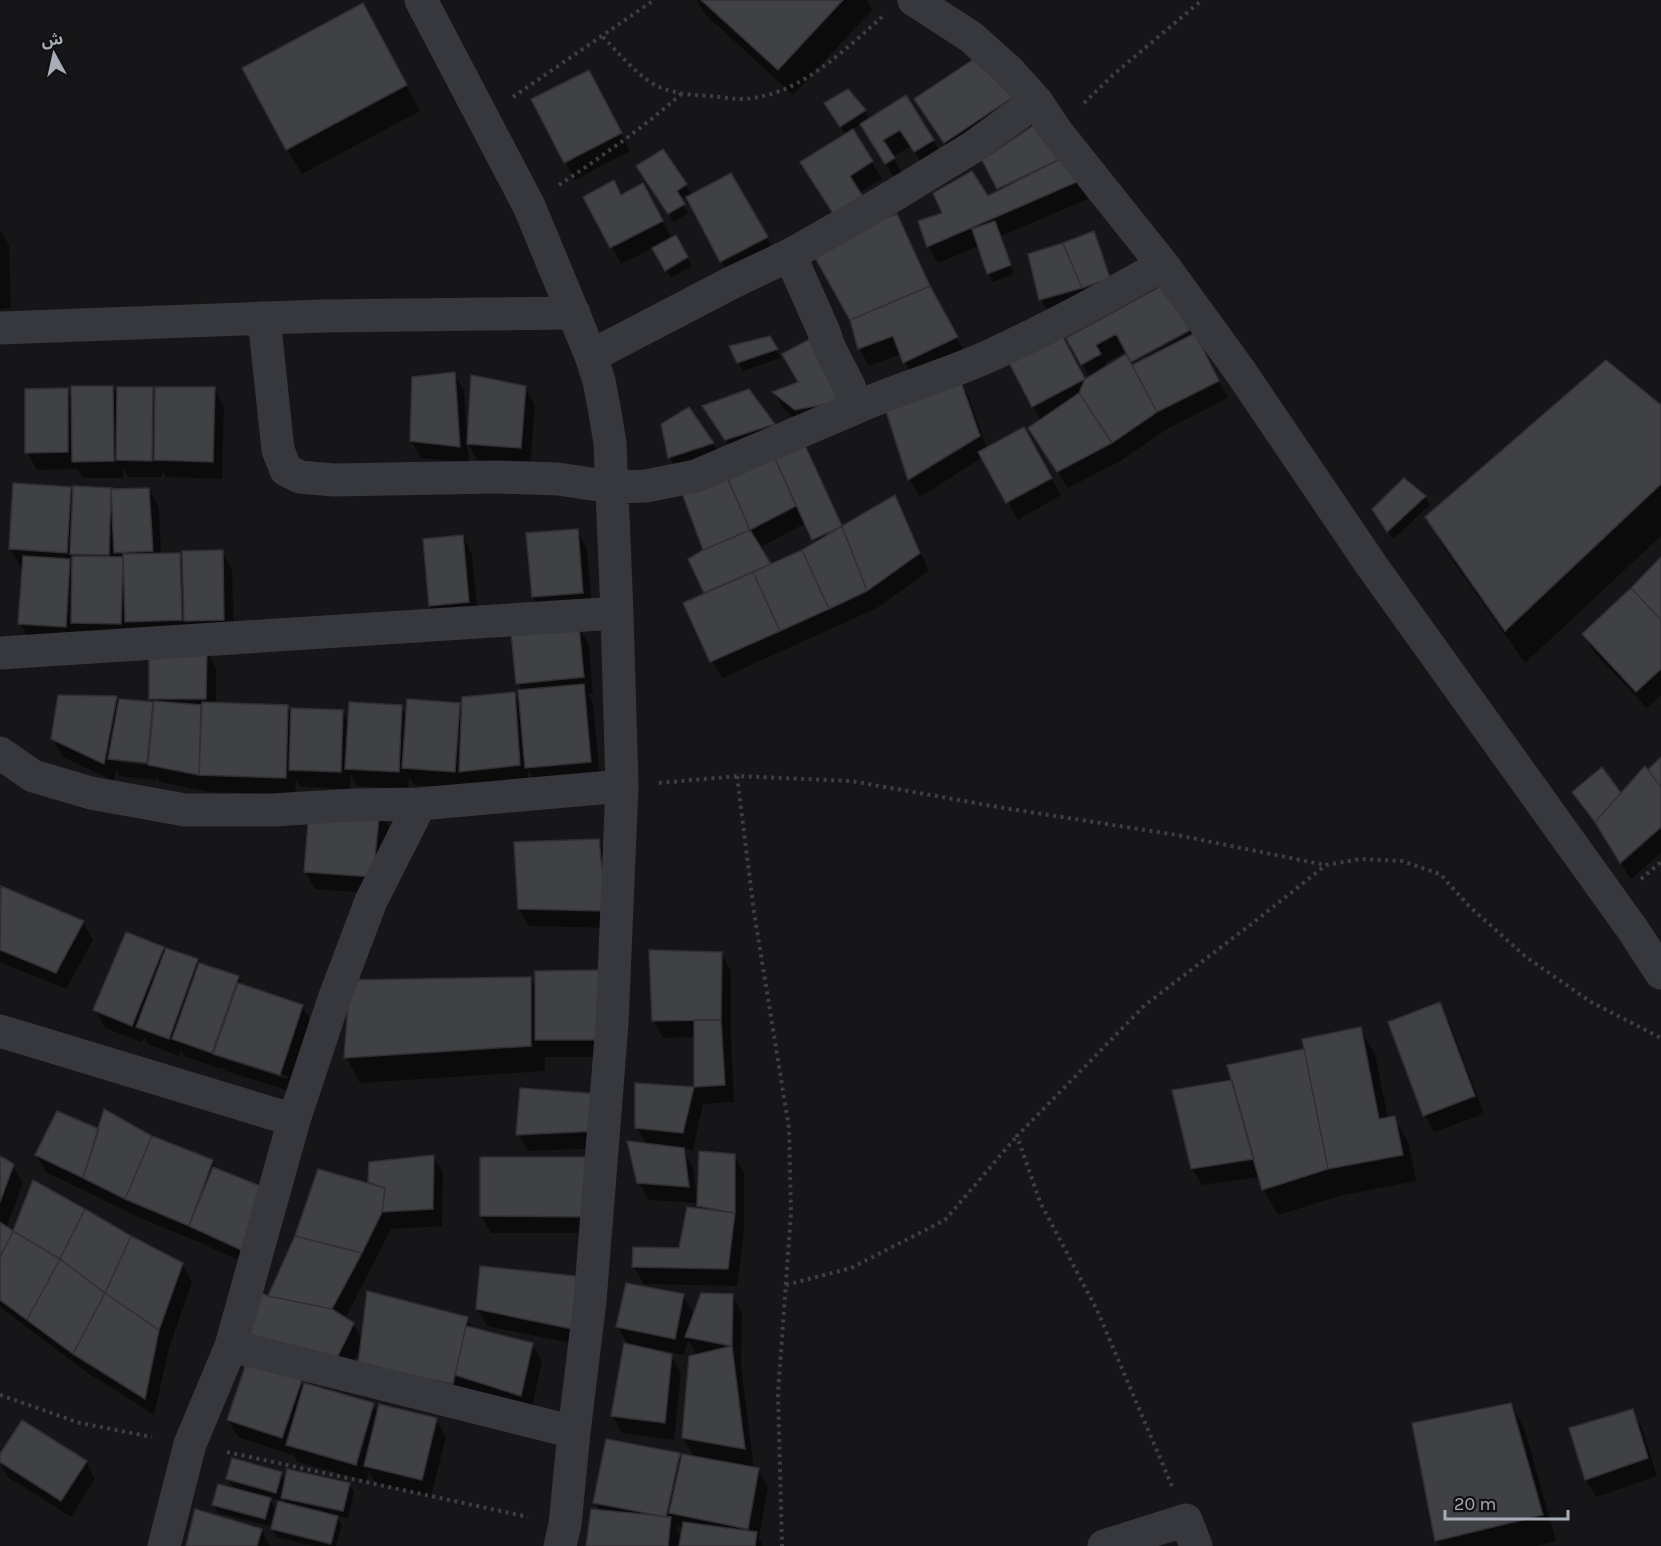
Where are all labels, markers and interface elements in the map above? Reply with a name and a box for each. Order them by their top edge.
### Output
north arrow [24,24,84,84]
text: ش [40,29,64,51]
scale bar [1445,1483,1568,1521]
text: 20 m [1454,1493,1496,1515]

